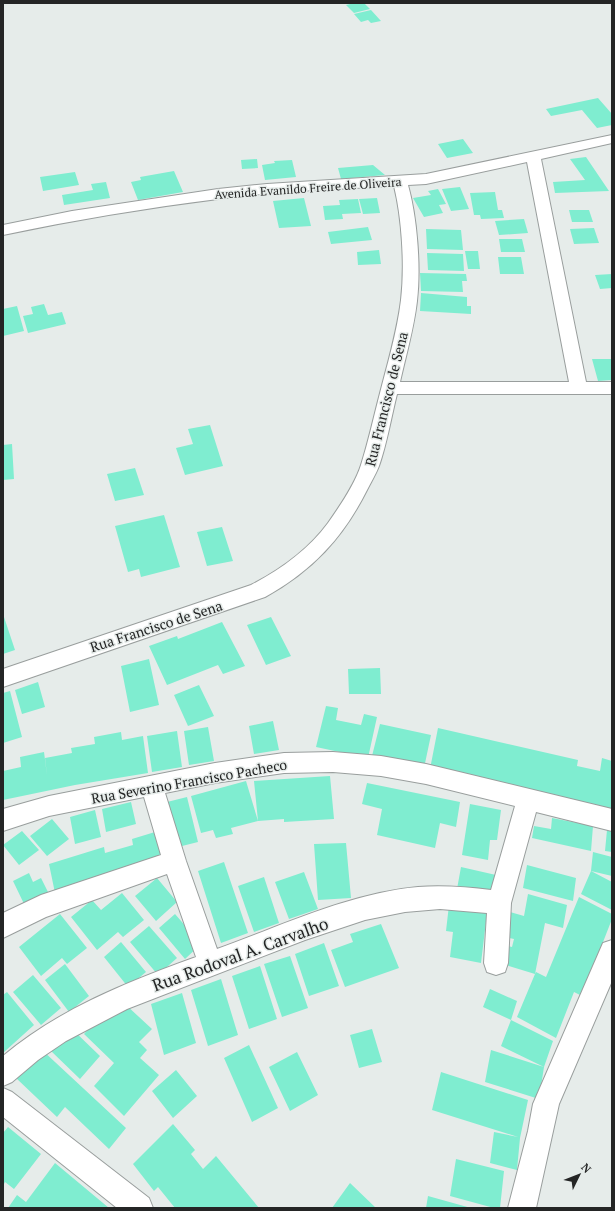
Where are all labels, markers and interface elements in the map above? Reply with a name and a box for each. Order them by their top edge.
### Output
street label: Avenida Evanildo Freire de Oliveira [214,174,402,202]
street label: Rua Francisco de Sena [360,330,412,468]
street label: Rua Francisco de Sena [87,596,225,656]
street label: Rua Severino Francisco Pacheco [90,754,289,808]
street label: Rua Rodoval A. Carvalho [149,911,331,997]
north arrow [559,1155,599,1195]
text: N [578,1160,595,1176]

